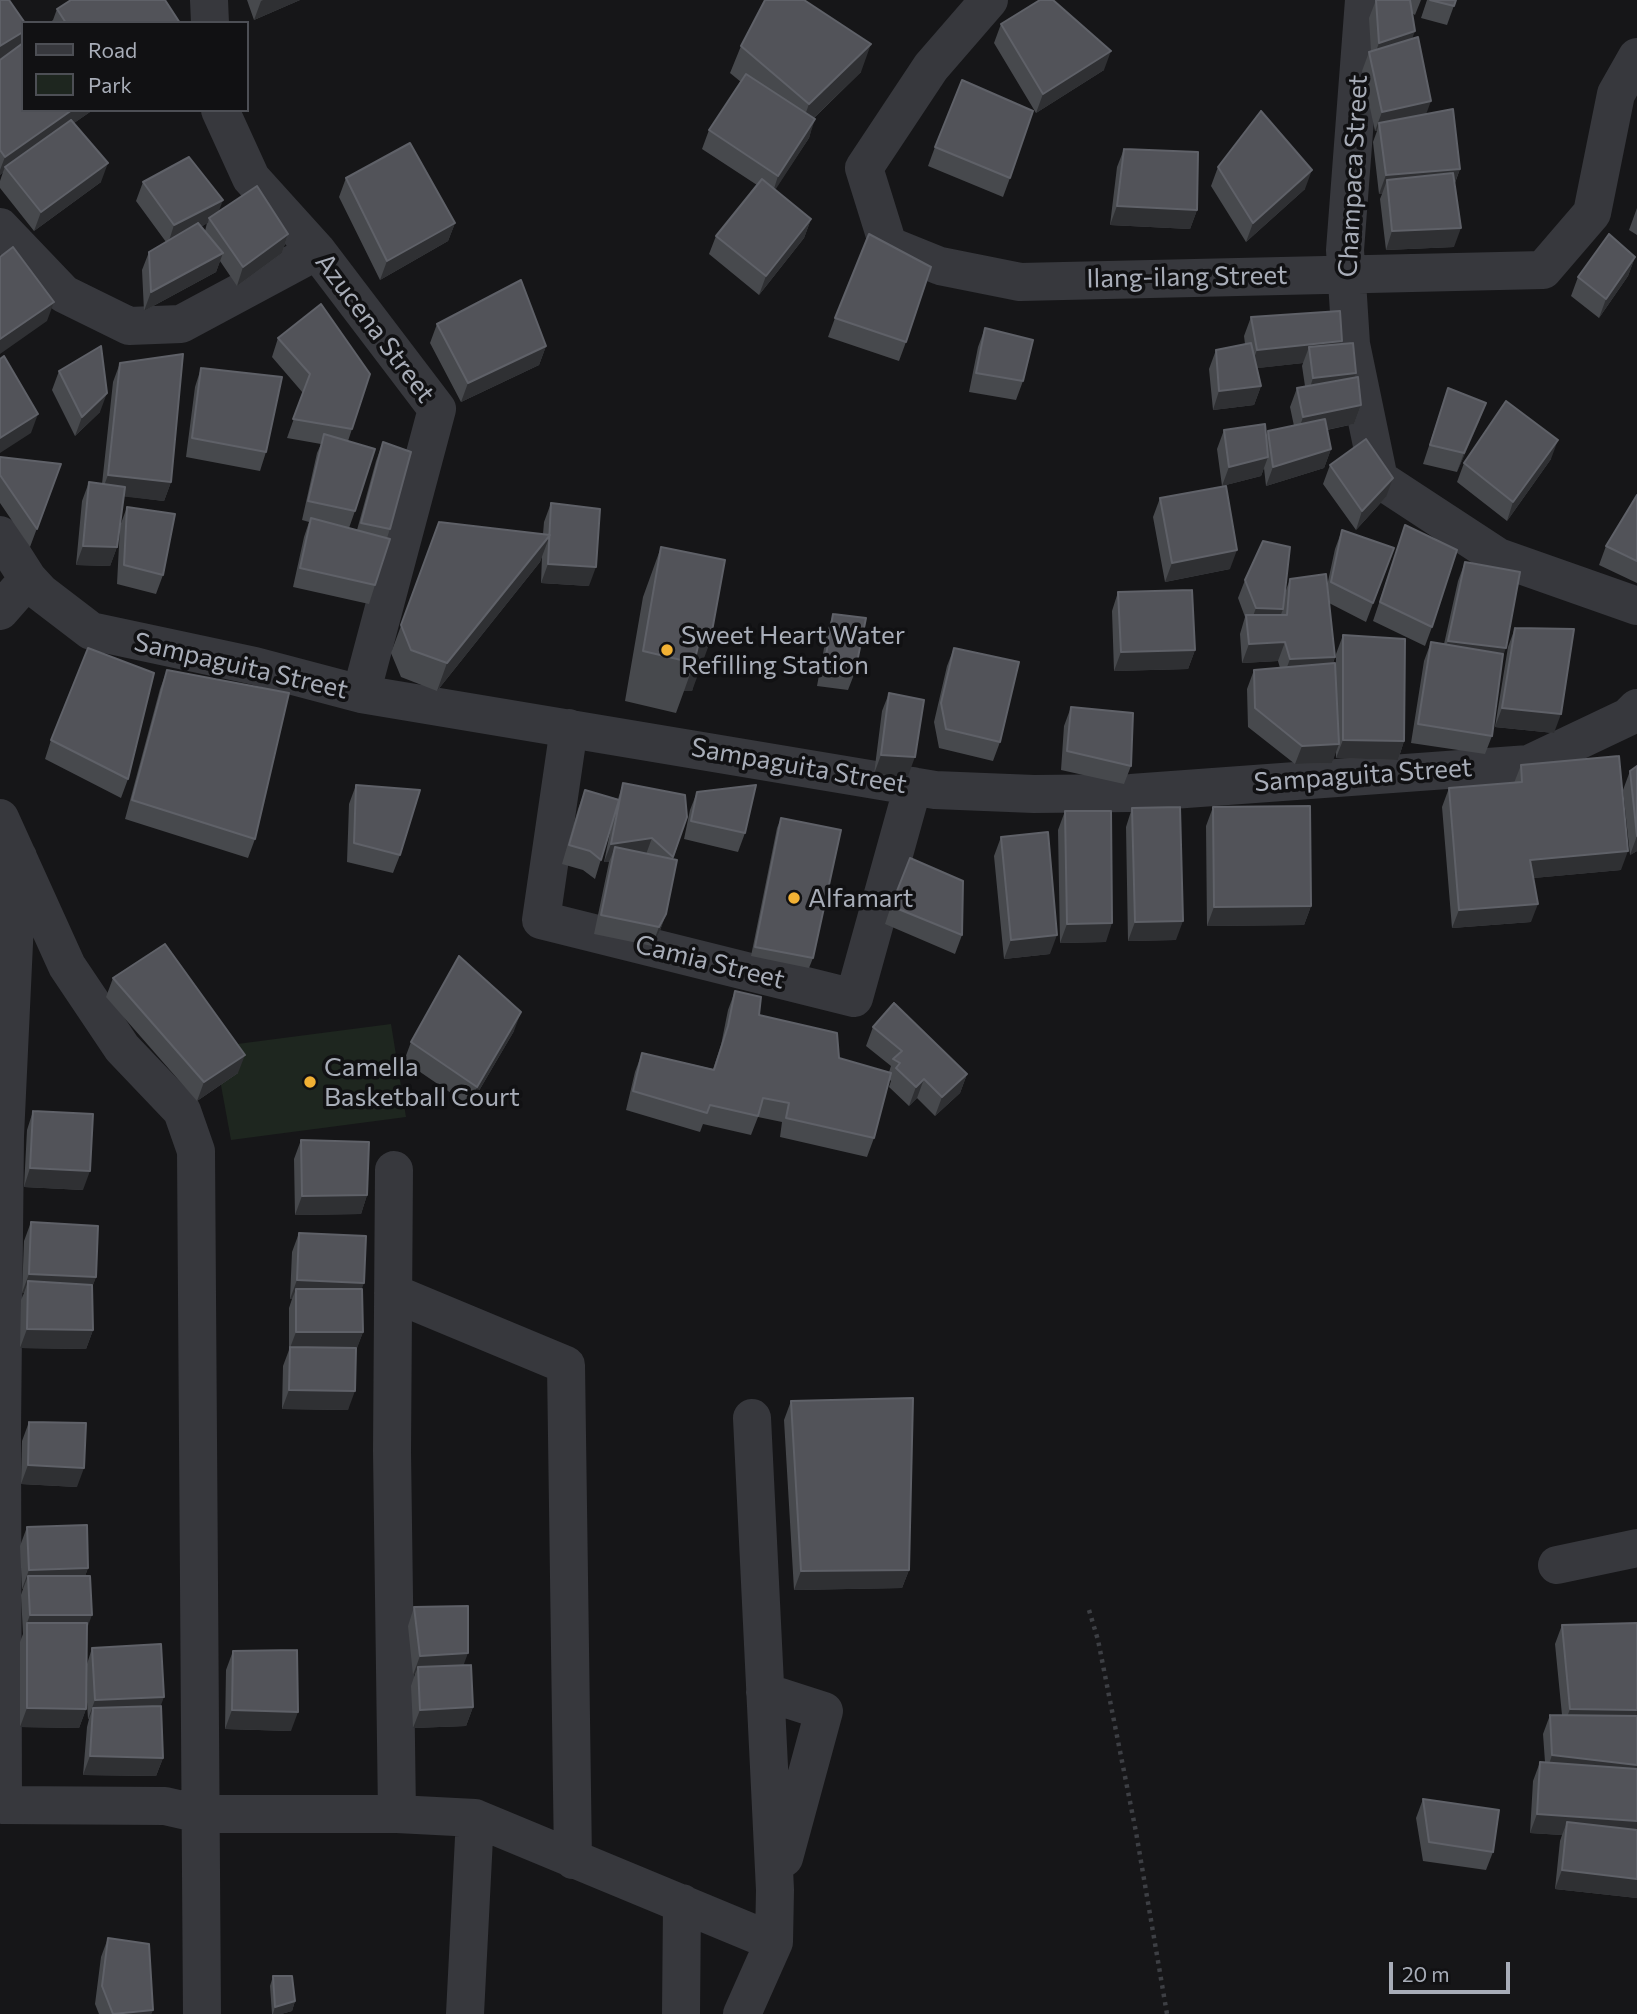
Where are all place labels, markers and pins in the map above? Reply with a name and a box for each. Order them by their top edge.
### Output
place label: Sweet Heart Water Refilling Station [681,619,905,680]
marker: Sweet Heart Water Refilling Station [659,642,675,658]
place label: Alfamart [808,882,913,914]
marker: Alfamart [786,890,802,906]
place label: Camella Basketball Court [324,1051,520,1112]
marker: Camella Basketball Court [302,1074,318,1090]

